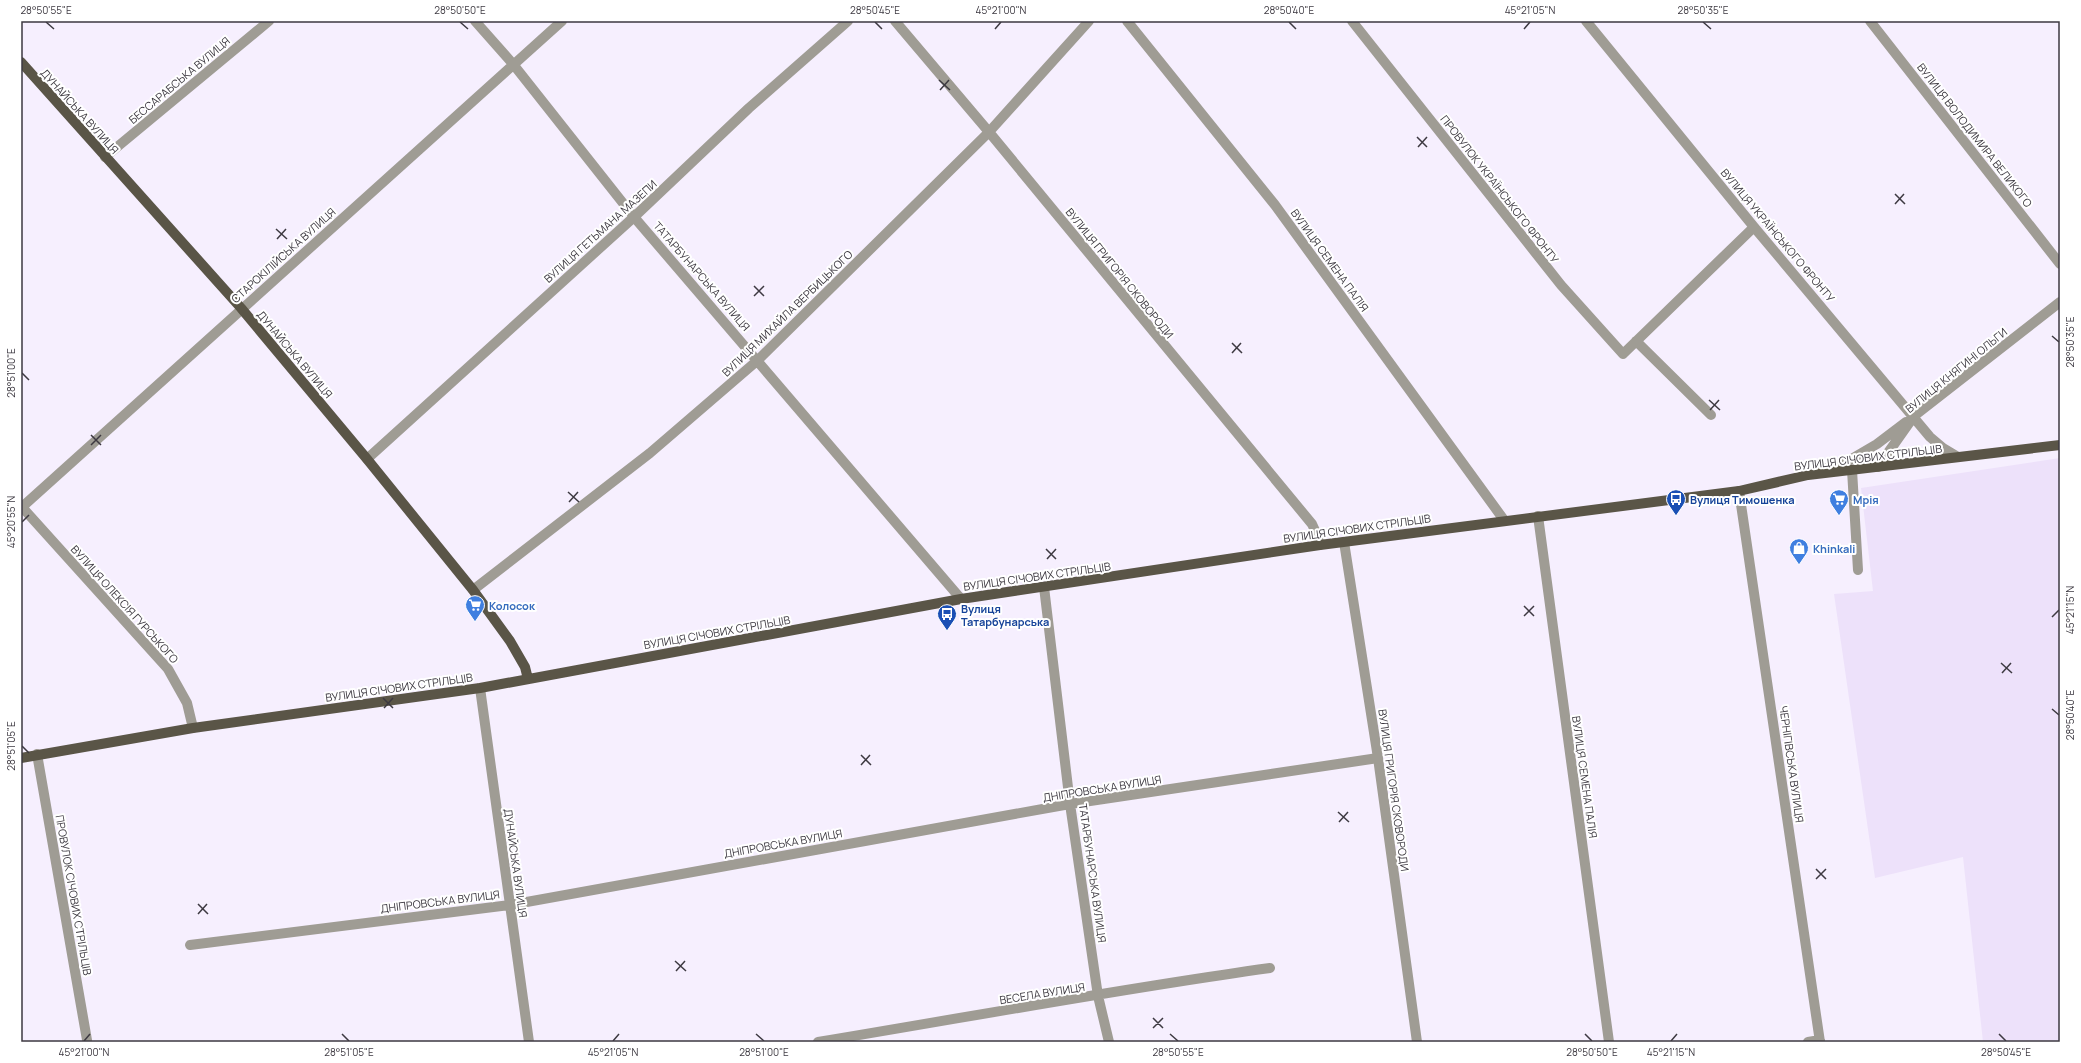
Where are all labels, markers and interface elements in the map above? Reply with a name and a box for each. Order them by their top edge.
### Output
text: 28°50'55"E [20,3,72,17]
text: 28°50'50"E [434,3,486,17]
text: 28°50'45"E [850,3,900,17]
text: 45°21'00"N [976,3,1027,17]
text: 28°50'40"E [1264,3,1315,17]
text: 45°21'05"N [1505,3,1555,17]
text: 28°50'35"E [1678,3,1729,17]
street label: БЕССАРАБСЬКА ВУЛИЦЯ [125,33,233,127]
street label: ВУЛИЦЯ ВОЛОДИМИРА ВЕЛИКОГО [1914,60,2036,210]
street label: ДУНАЙСЬКА ВУЛИЦЯ [38,65,122,157]
street label: ПРОВУЛОК УКРАЇНСЬКОГО ФРОНТУ [1437,112,1563,266]
street label: ВУЛИЦЯ УКРАЇНСЬКОГО ФРОНТУ [1718,165,1838,305]
street label: ВУЛИЦЯ ГЕТЬМАНА МАЗЕПИ [540,176,660,286]
street label: СТАРОКІЛІЙСЬКА ВУЛИЦЯ [228,204,338,306]
street label: ВУЛИЦЯ ГРИГОРІЯ СКОВОРОДИ [1063,205,1177,341]
street label: ВУЛИЦЯ СЕМЕНА ПАЛІЯ [1288,206,1372,314]
street label: ТАТАРБУНАРСЬКА ВУЛИЦЯ [650,218,754,334]
street label: ВУЛИЦЯ МИХАЙЛА ВЕРБИЦЬКОГО [719,246,856,379]
street label: ДУНАЙСЬКА ВУЛИЦЯ [254,307,336,401]
text: 28°50'35"E [2063,316,2077,367]
street label: ВУЛИЦЯ КНЯГИНІ ОЛЬГИ [1902,324,2010,416]
text: 28°51'00"E [4,348,18,398]
street label: ВУЛИЦЯ СІЧОВИХ СТРІЛЬЦІВ [1793,440,1943,474]
bus stop icon: Вулиця Тимошенка [1665,488,1687,516]
supermarket icon: Мрія [1828,488,1850,516]
place label: Вулиця Тимошенка [1690,492,1795,507]
place label: Мрія [1853,492,1879,507]
text: 45°20'55"N [4,496,18,548]
street label: ВУЛИЦЯ СІЧОВИХ СТРІЛЬЦІВ [1282,510,1432,546]
shop icon: Khinkali [1788,537,1810,565]
place label: Khinkali [1813,541,1855,556]
street label: ВУЛИЦЯ ОЛЕКСІЯ ГУРСЬКОГО [68,542,182,666]
street label: ВУЛИЦЯ СІЧОВИХ СТРІЛЬЦІВ [962,558,1112,594]
text: 45°21'15"N [2063,586,2077,634]
supermarket icon: Колосок [464,594,486,622]
place label: Колосок [489,598,536,613]
place label: Вулиця Татарбунарська [961,601,1049,629]
bus stop icon: Вулиця Татарбунарська [936,603,958,631]
street label: ВУЛИЦЯ СІЧОВИХ СТРІЛЬЦІВ [642,612,792,652]
street label: ВУЛИЦЯ СІЧОВИХ СТРІЛЬЦІВ [324,669,474,705]
text: 28°50'40"E [2063,689,2077,740]
street label: ЧЕРНІГІВСЬКА ВУЛИЦЯ [1776,704,1808,824]
street label: ВУЛИЦЯ ГРИГОРІЯ СКОВОРОДИ [1375,708,1413,872]
street label: ВУЛИЦЯ СЕМЕНА ПАЛІЯ [1569,715,1601,839]
text: 28°51'05"E [4,721,18,771]
street label: ДНІПРОВСЬКА ВУЛИЦЯ [1042,771,1162,805]
street label: ТАТАРБУНАРСЬКА ВУЛИЦЯ [1076,803,1110,943]
street label: ДУНАЙСЬКА ВУЛИЦЯ [501,808,531,918]
street label: ПРОВУЛОК СІЧОВИХ СТРІЛЬЦІВ [52,814,96,977]
street label: ДНІПРОВСЬКА ВУЛИЦЯ [723,825,843,861]
street label: ДНІПРОВСЬКА ВУЛИЦЯ [380,886,501,916]
street label: ВЕСЕЛА ВУЛИЦЯ [998,979,1086,1007]
text: 45°21'00"N [59,1045,110,1059]
text: 28°51'05"E [324,1045,374,1059]
text: 45°21'05"N [588,1045,638,1059]
text: 28°51'00"E [739,1045,789,1059]
text: 28°50'55"E [1152,1045,1204,1059]
text: 28°50'50"E [1566,1045,1618,1059]
text: 45°21'15"N [1647,1045,1695,1059]
text: 28°50'45"E [1981,1045,2031,1059]

